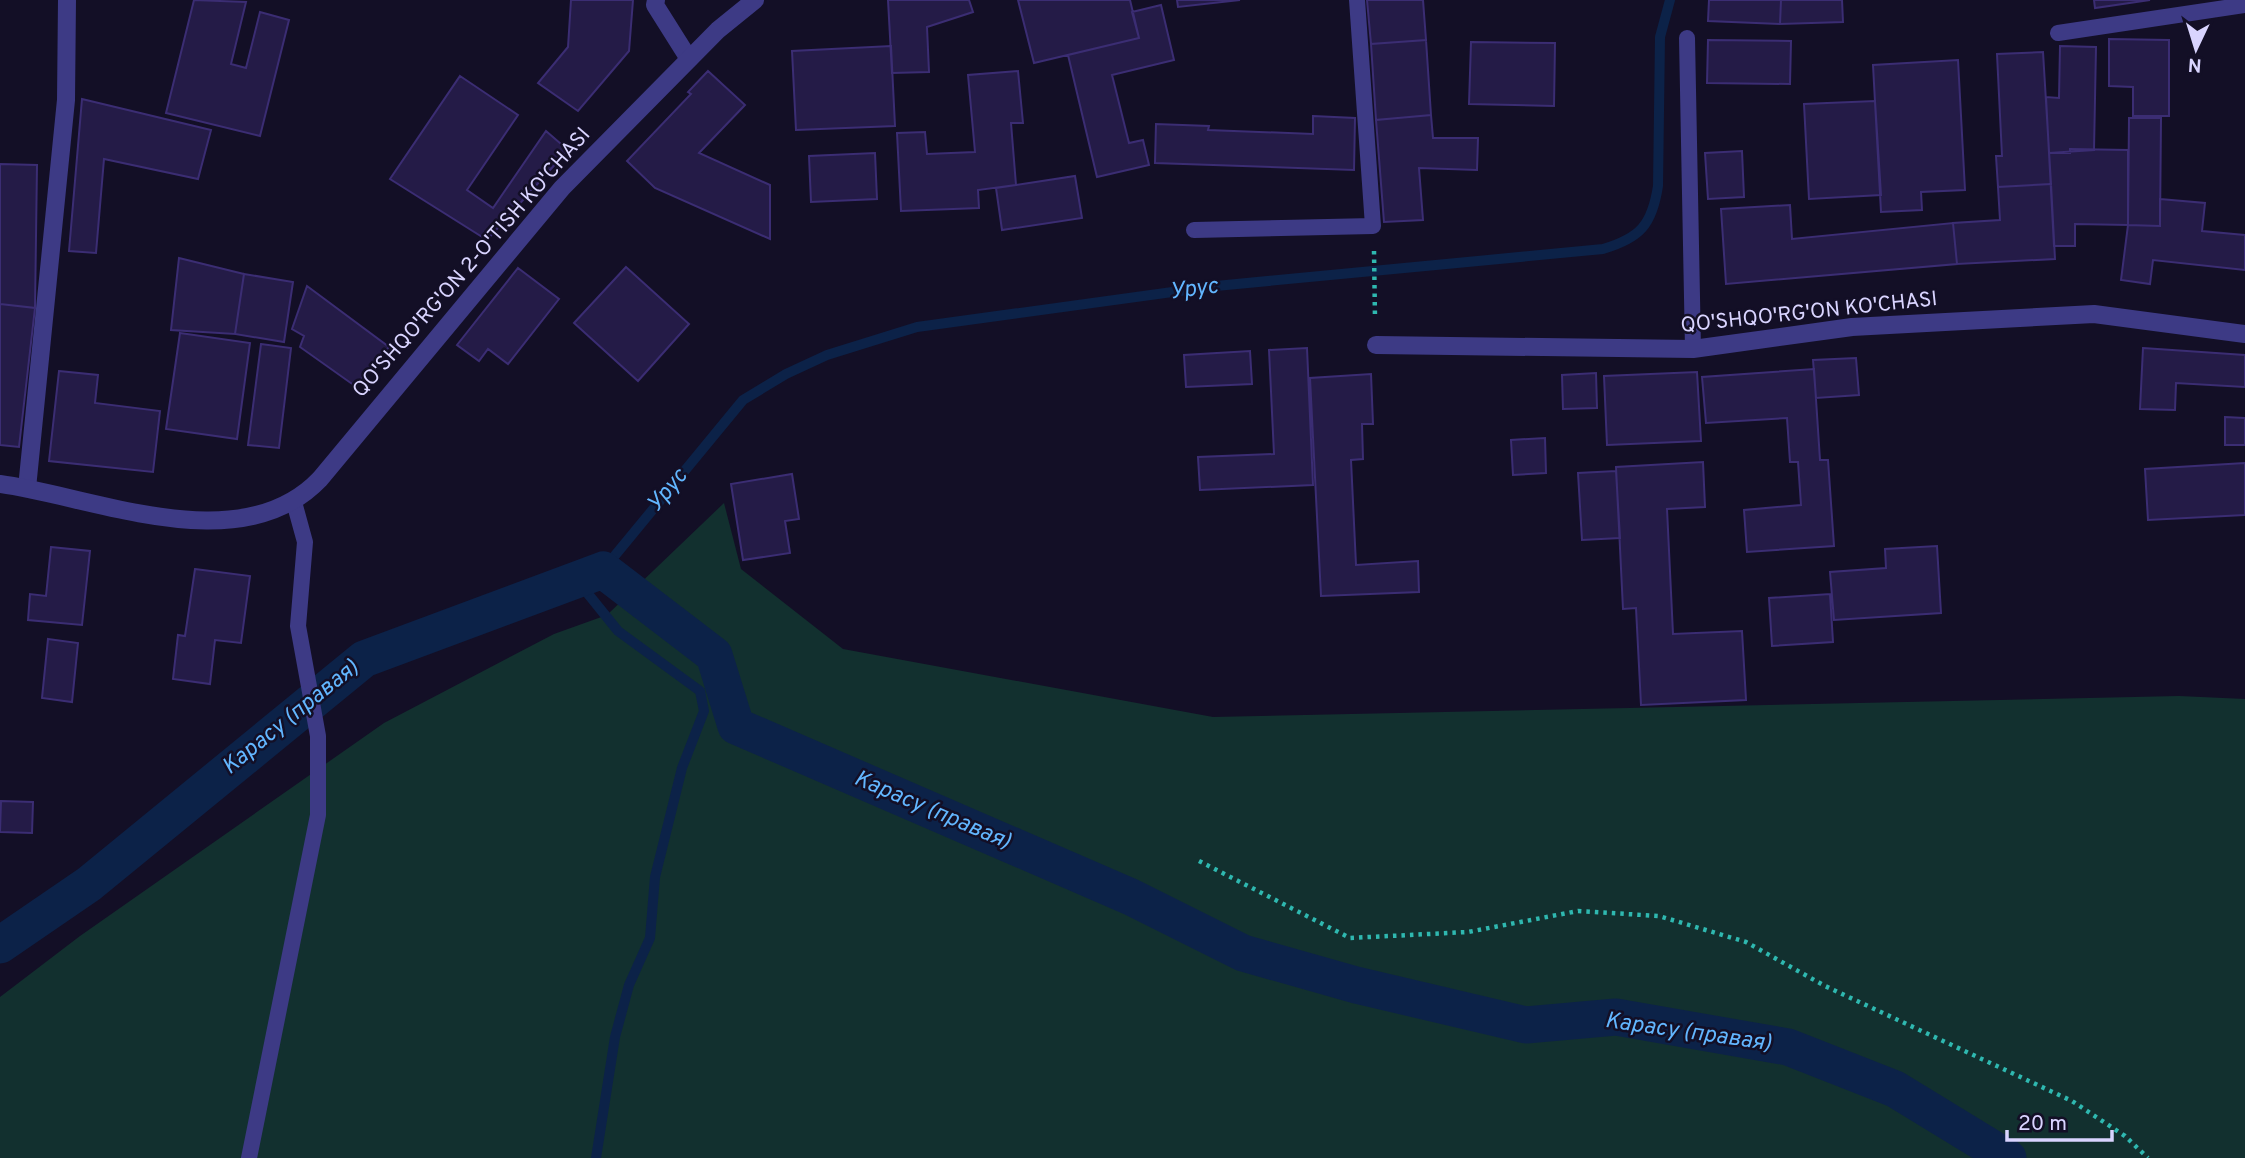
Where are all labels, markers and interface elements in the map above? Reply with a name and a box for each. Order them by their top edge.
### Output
north arrow [2161,14,2231,84]
text: N [2187,52,2203,76]
street label: QO'SHQO'RG'ON 2-O'TISH KO'CHASI [347,122,597,404]
water label: Урус [1168,273,1221,307]
street label: QO'SHQO'RG'ON KO'CHASI [1679,286,1939,340]
water label: Урус [641,462,695,519]
water label: Карасу (правая) [217,654,365,782]
water label: Карасу (правая) [849,765,1015,857]
water label: Карасу (правая) [1603,1007,1773,1059]
scale bar [2007,1098,2112,1142]
text: 20 m [2018,1111,2067,1138]

